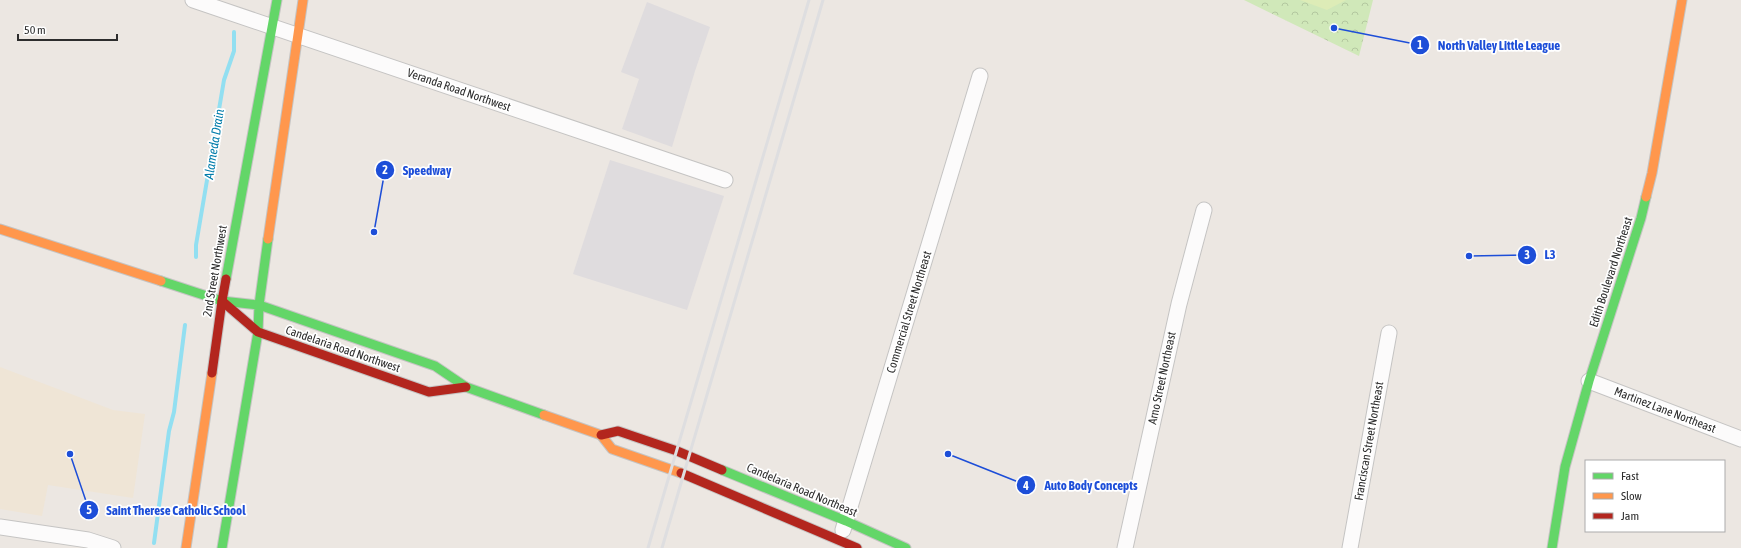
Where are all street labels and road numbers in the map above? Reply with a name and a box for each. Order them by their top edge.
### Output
street label: Veranda Road Northwest [405,66,513,114]
street label: Edith Boulevard Northeast [1587,214,1636,329]
street label: 2nd Street Northwest [200,224,230,318]
street label: Commercial Street Northeast [884,249,934,375]
street label: Candelaria Road Northwest [284,323,403,375]
street label: Arno Street Northeast [1145,330,1179,426]
street label: Franciscan Street Northeast [1352,380,1386,501]
street label: Martinez Lane Northeast [1612,384,1718,436]
street label: Candelaria Road Northeast [745,460,860,520]

